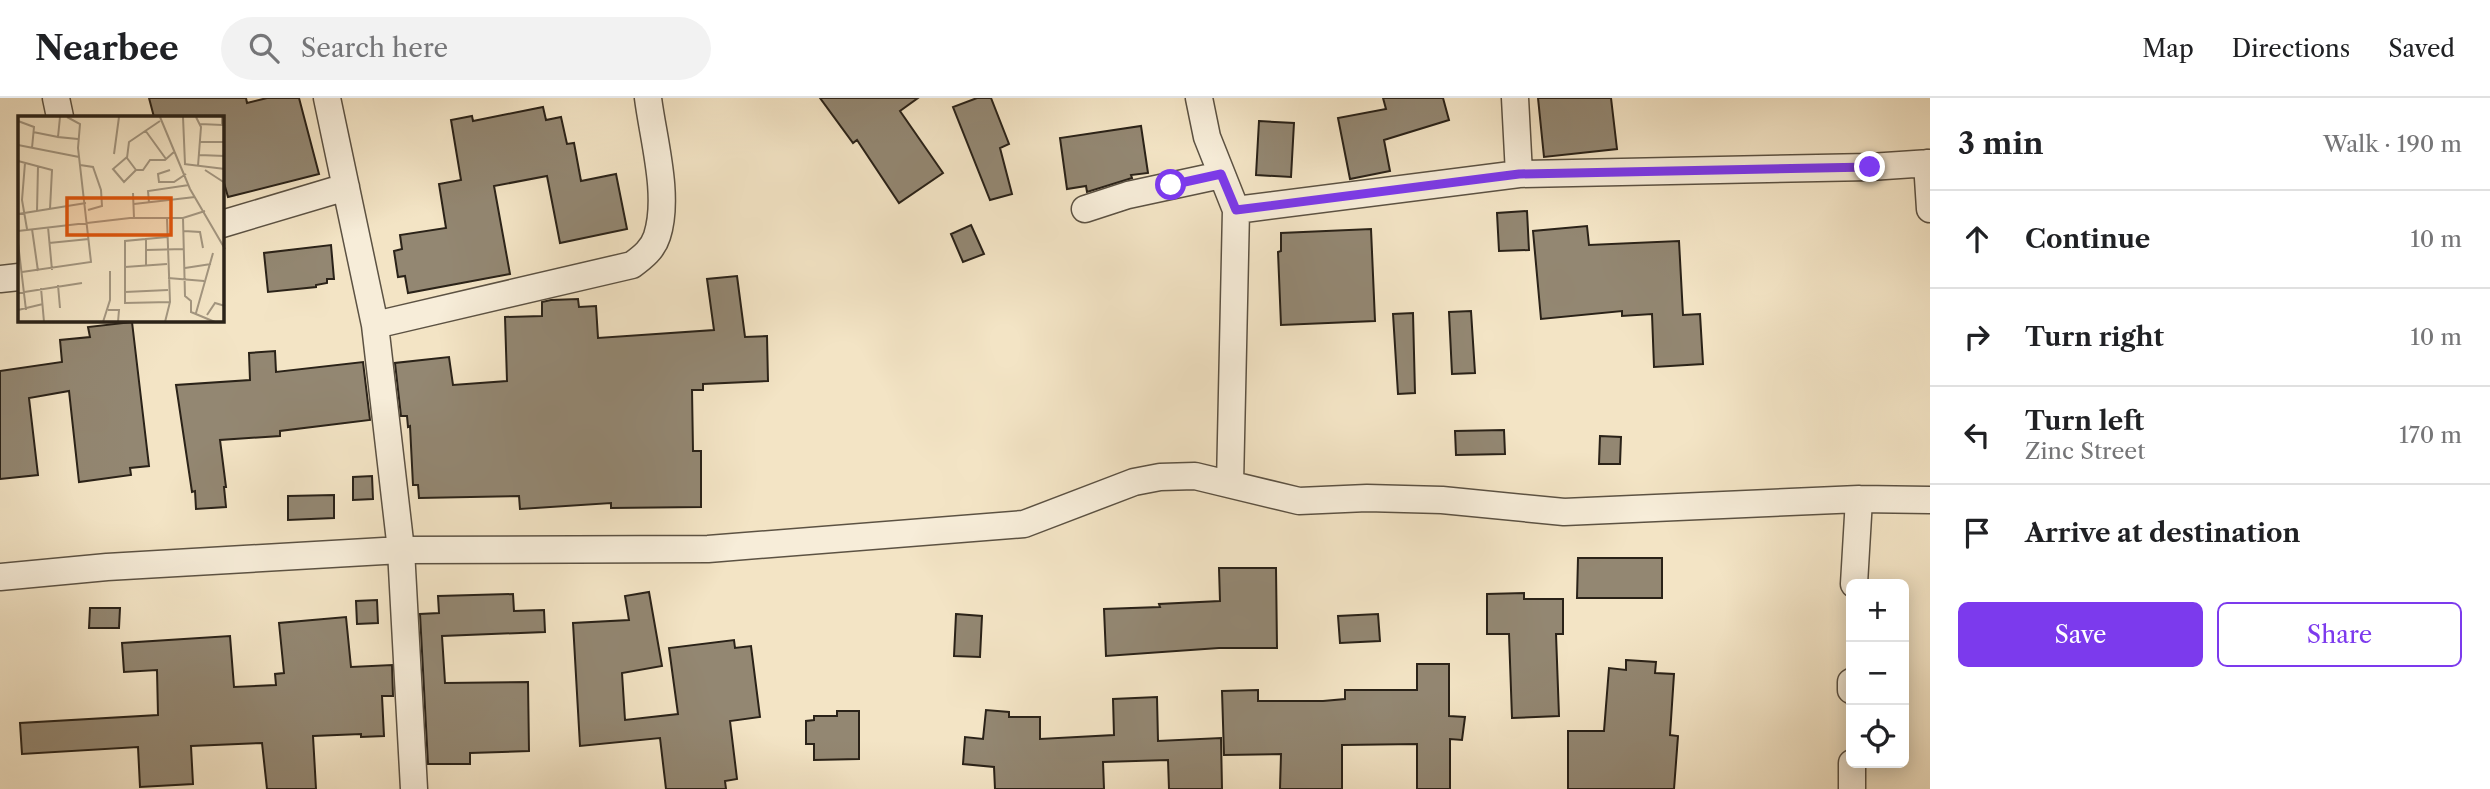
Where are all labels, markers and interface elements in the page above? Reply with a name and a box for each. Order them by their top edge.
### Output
search box [221,17,711,80]
text: Nearbee [35,28,179,69]
icon: search [245,29,283,67]
text: Search here [301,32,448,64]
text: Map [2142,34,2194,63]
text: Directions [2232,34,2350,63]
text: Saved [2388,34,2455,63]
inset map [18,116,224,322]
text: 3 min [1958,125,2044,162]
text: Walk · 190 m [2323,130,2462,158]
route end [1854,151,1885,182]
route start [1155,169,1186,200]
icon: ahead [1958,220,1996,258]
text: Continue [2025,223,2150,255]
text: 10 m [2410,225,2462,253]
icon: right [1958,318,1996,356]
text: Turn right [2025,321,2164,353]
text: 10 m [2410,323,2462,351]
text: Turn left [2025,405,2144,437]
icon: left [1958,416,1996,454]
text: 170 m [2399,421,2462,449]
text: Zinc Street [2025,437,2145,465]
icon: arrive [1958,514,1996,552]
text: Arrive at destination [2025,517,2300,549]
map controls [1846,579,1909,768]
button: + [1846,579,1909,642]
button: Save [1958,602,2203,667]
button: Share [2217,602,2462,667]
button: − [1846,642,1909,705]
button: locate [1846,705,1909,768]

